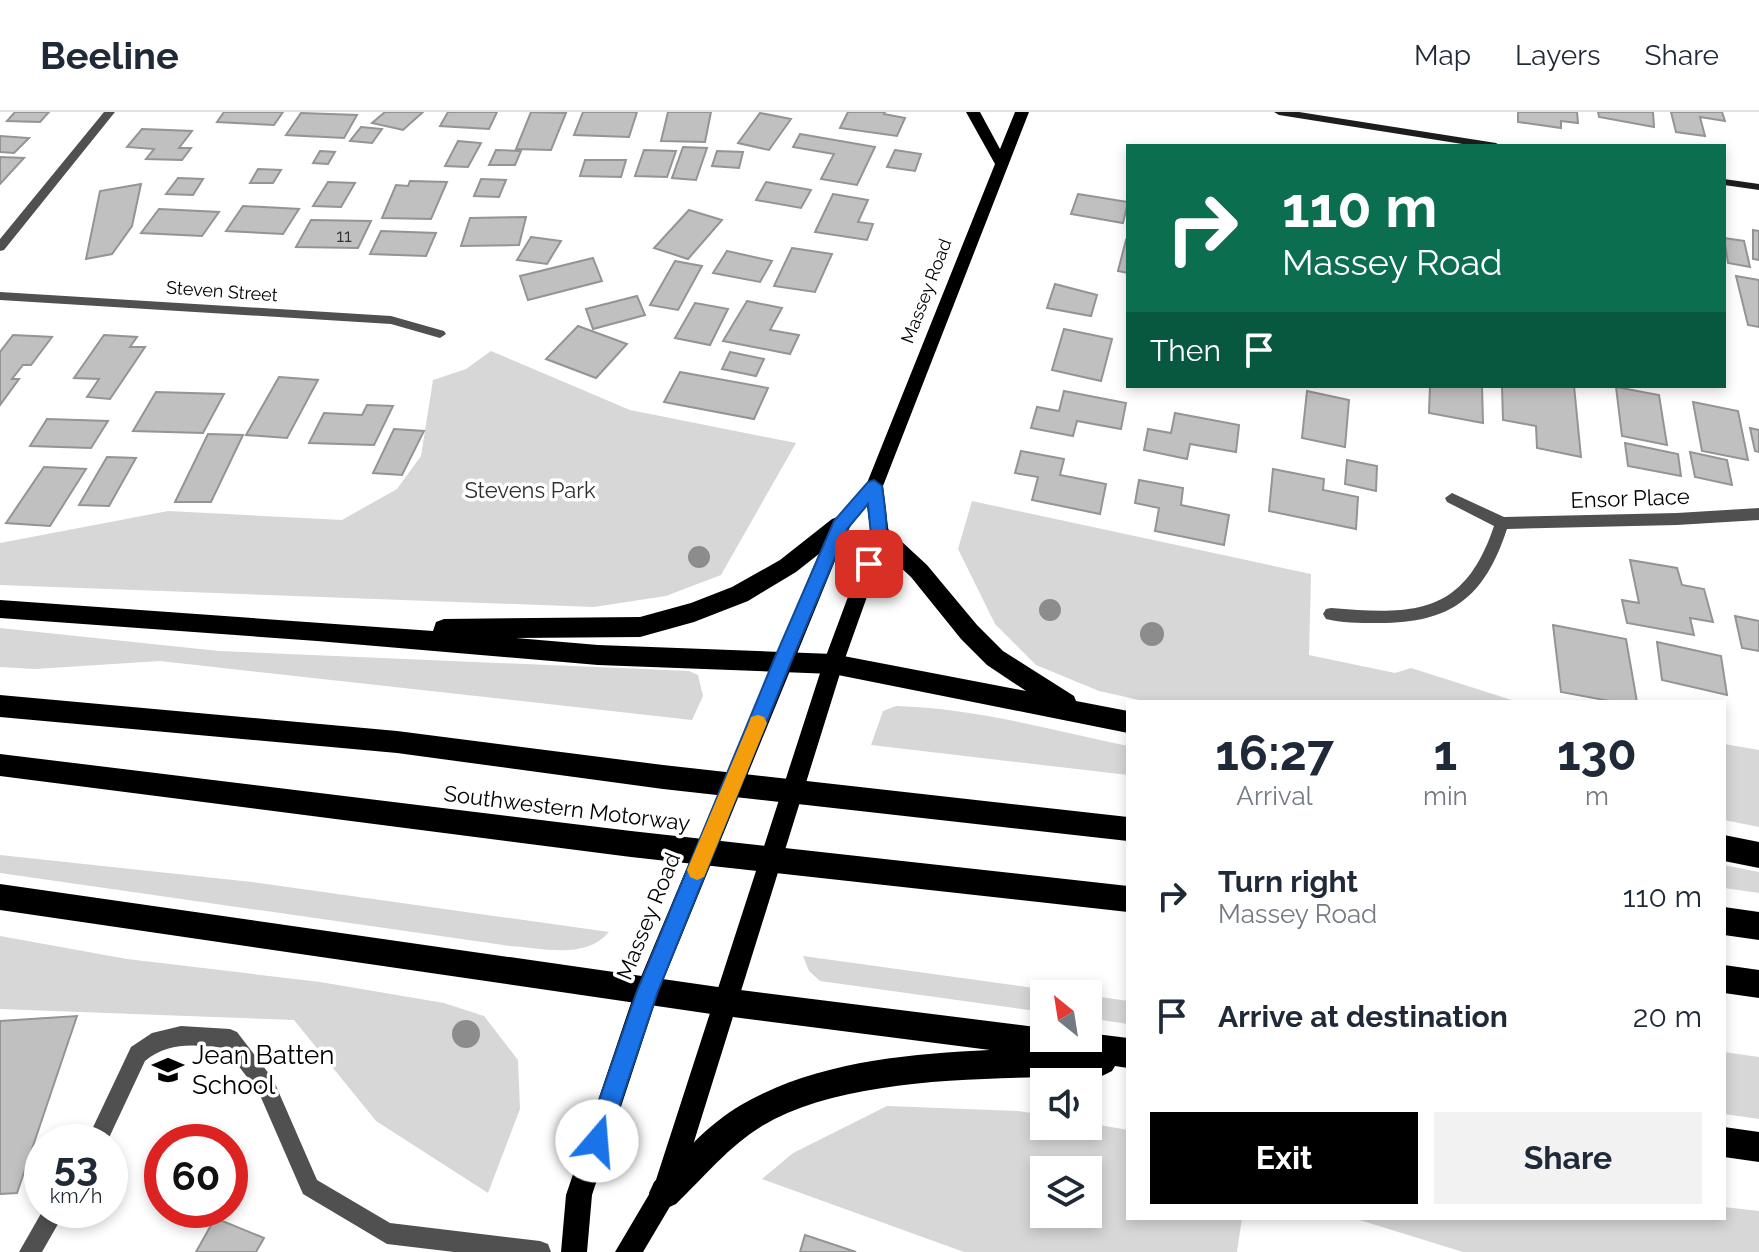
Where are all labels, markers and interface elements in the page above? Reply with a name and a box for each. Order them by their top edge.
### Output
text: Beeline [40,33,179,78]
text: Map [1414,39,1471,72]
text: Layers [1515,39,1601,72]
text: Share [1645,39,1719,72]
text: 110 m [1282,174,1437,240]
icon: right [1150,176,1254,280]
house number: 11 [336,225,352,246]
street label: Massey Road [896,236,956,346]
text: Massey Road [1282,241,1502,283]
street label: Steven Street [166,277,278,305]
icon: arrive [1237,328,1281,372]
text: Then [1150,333,1221,368]
park label: Stevens Park [464,477,596,503]
street label: Ensor Place [1570,483,1690,513]
pin [835,530,903,598]
icon: arrive [847,542,891,586]
text: 16:27 [1215,725,1334,781]
text: 1 [1434,725,1457,781]
text: 130 [1557,725,1637,781]
street label: Southwestern Motorway [442,780,692,836]
text: Arrival [1236,781,1313,811]
text: min [1423,781,1468,811]
text: m [1585,781,1609,811]
street label: Massey Road [611,849,685,983]
text: Turn right [1218,864,1358,899]
icon: right [1150,874,1194,918]
text: 110 m [1623,879,1702,914]
text: Massey Road [1218,899,1377,929]
north arrow [1030,980,1102,1052]
map controls [1030,980,1102,1228]
icon: arrive [1150,994,1194,1038]
text: Arrive at destination [1218,999,1508,1034]
text: 20 m [1633,999,1702,1034]
place label: Jean Batten School [192,1040,335,1100]
school or university icon: Jean Batten School [151,1053,185,1087]
button: sound [1030,1068,1102,1140]
position arrow [555,1099,639,1183]
button: Exit [1150,1112,1418,1204]
button: Share [1434,1112,1702,1204]
speed limit sign: 60 [144,1124,248,1228]
text: 53 [54,1142,98,1189]
button: layers [1030,1156,1102,1228]
text: km/h [50,1184,102,1208]

